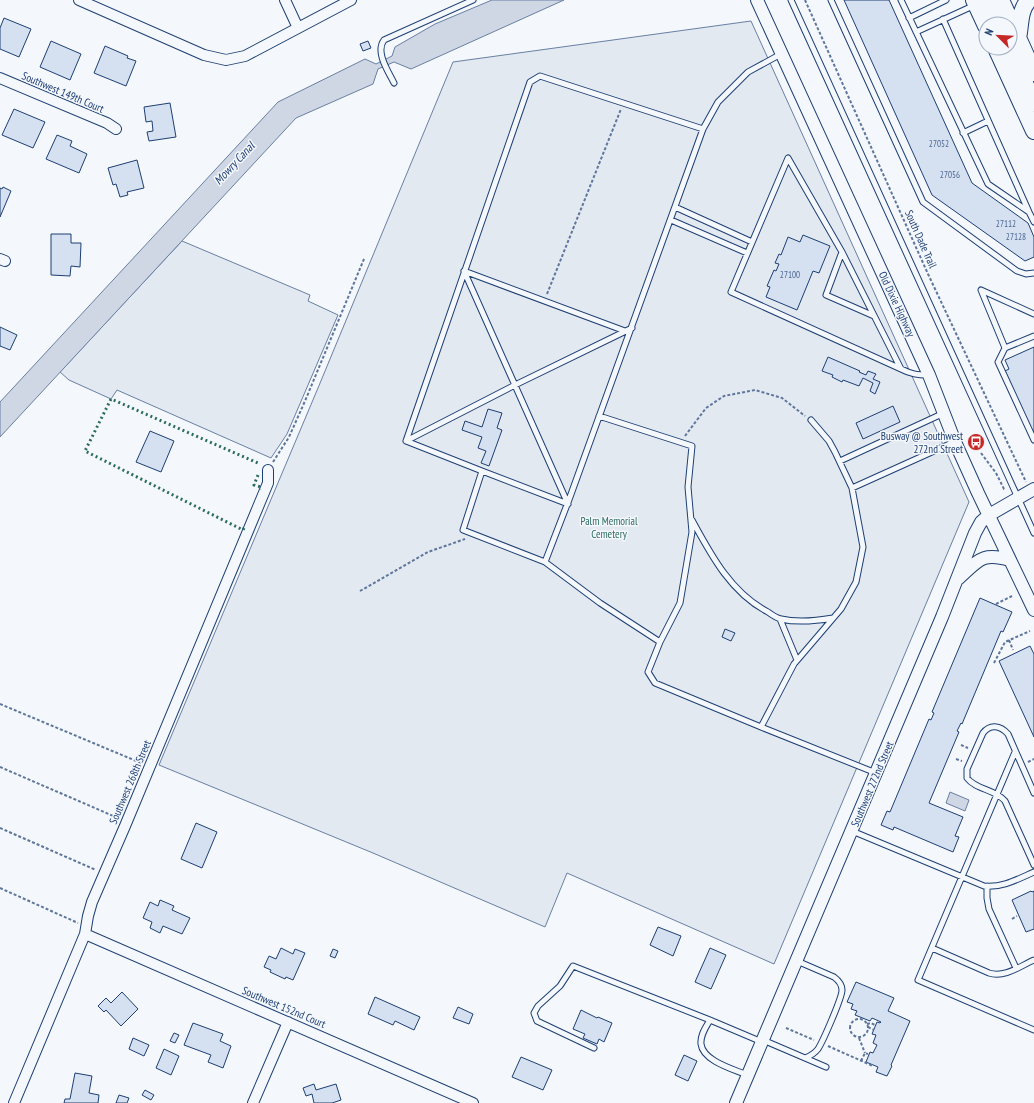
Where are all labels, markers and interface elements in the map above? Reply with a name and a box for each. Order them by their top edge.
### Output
north arrow [978,16,1018,56]
text: N [981,26,996,37]
street label: Southwest 149th Court [20,68,106,116]
water label: Mowry Canal [211,138,258,187]
house number: 27052 [929,138,949,149]
house number: 27056 [940,169,960,180]
street label: South Dade Trail [902,208,940,271]
house number: 27112 [996,218,1016,229]
house number: 27128 [1006,231,1026,242]
house number: 27100 [780,269,800,280]
street label: Old Dixie Highway [876,269,919,340]
place label: Busway @ Southwest 272nd Street [881,429,963,456]
bus stop icon: Busway @ Southwest 272nd Street [966,432,986,452]
park label: Palm Memorial Cemetery [581,514,638,541]
street label: Southwest 268th Street [106,738,154,826]
street label: Southwest 272nd Street [848,739,896,829]
street label: Southwest 152nd Court [240,983,328,1031]

